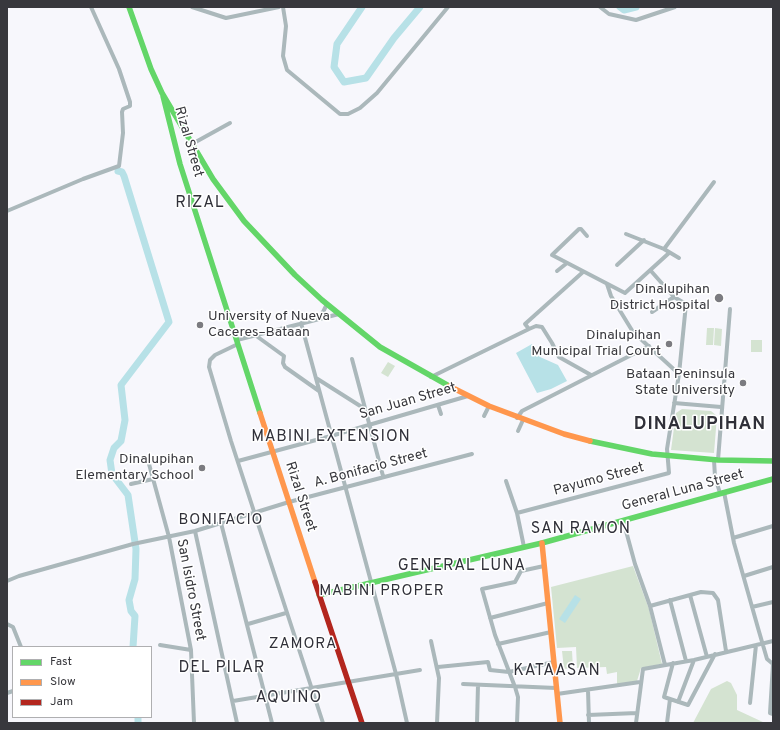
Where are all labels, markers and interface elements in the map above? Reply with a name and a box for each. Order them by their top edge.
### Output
street label: Rizal Street [170,105,206,179]
district label: RIZAL [175,194,225,214]
place label: Dinalupihan District Hospital [610,282,710,314]
marker: Dinalupihan District Hospital [713,292,725,304]
place label: University of Nueva Caceres–Bataan [208,309,330,342]
marker: University of Nueva Caceres–Bataan [195,320,205,330]
place label: Dinalupihan Municipal Trial Court [531,328,661,360]
marker: Dinalupihan Municipal Trial Court [664,339,674,349]
place label: Bataan Peninsula State University [626,367,735,400]
marker: Bataan Peninsula State University [738,378,748,388]
street label: San Juan Street [358,380,458,424]
district label: DINALUPIHAN [634,414,766,436]
district label: MABINI EXTENSION [251,428,411,448]
street label: A. Bonifacio Street [312,446,430,492]
place label: Dinalupihan Elementary School [75,452,194,484]
street label: Rizal Street [281,460,319,534]
street label: Payumo Street [552,460,646,500]
marker: Dinalupihan Elementary School [197,463,207,473]
street label: General Luna Street [620,467,746,515]
district label: BONIFACIO [178,512,264,530]
district label: SAN RAMON [531,520,631,540]
street label: San Isidro Street [172,538,208,642]
district label: GENERAL LUNA [398,557,526,577]
district label: MABINI PROPER [319,583,445,601]
district label: ZAMORA [269,636,337,654]
legend [12,646,152,718]
text: Fast [50,654,72,670]
district label: DEL PILAR [179,659,265,679]
district label: KATAASAN [513,662,601,682]
text: Slow [50,674,76,690]
district label: AQUINO [256,689,322,709]
text: Jam [50,694,73,710]

